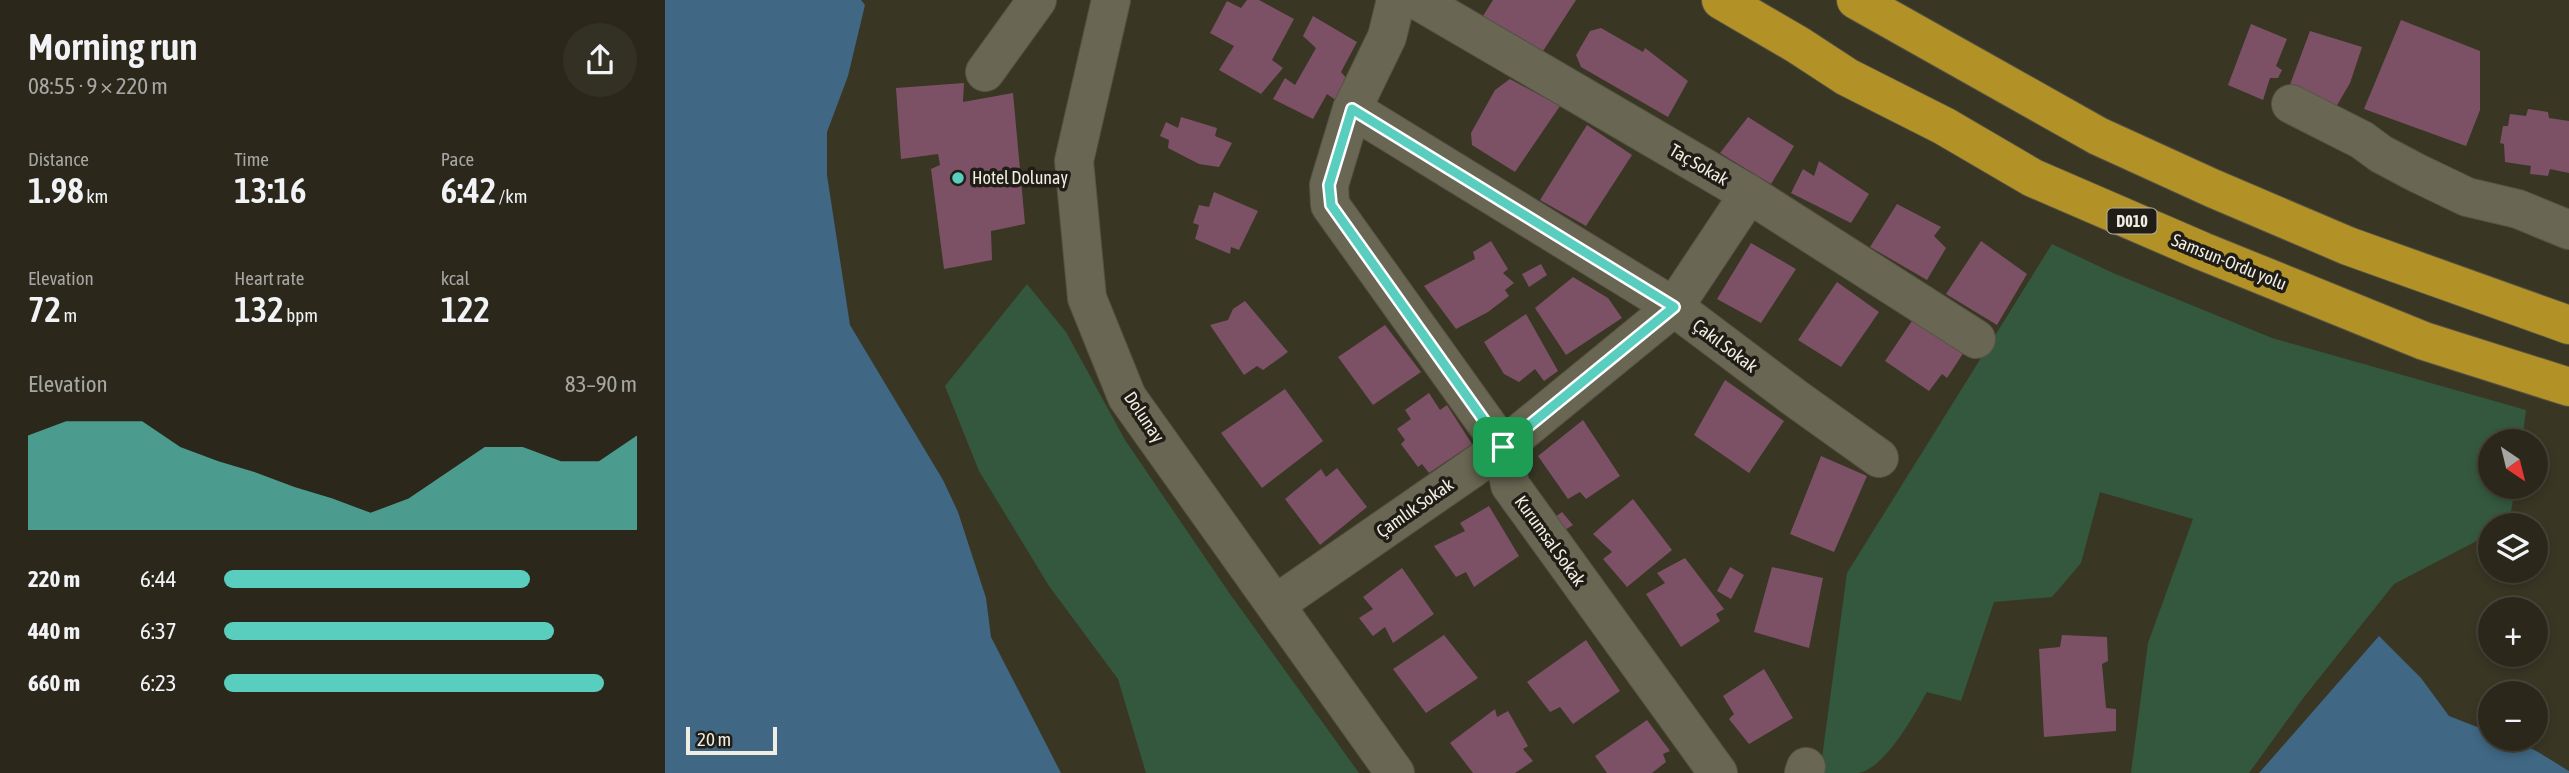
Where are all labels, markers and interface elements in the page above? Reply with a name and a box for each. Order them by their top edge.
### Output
button: share [563,23,637,97]
text: Morning run [28,25,198,68]
text: 08:55 · 9 × 220 m [28,73,168,99]
street label: Taç Sokak [1666,139,1732,190]
text: Distance [28,148,89,170]
text: Time [234,148,269,170]
text: Pace [441,148,474,170]
place label: Hotel Dolunay [972,167,1068,188]
text: 1.98 [28,170,84,210]
text: 13:16 [234,170,306,210]
text: 6:42 [441,170,496,210]
marker: Hotel Dolunay [950,170,966,186]
text: km [84,185,108,207]
text: /km [496,185,527,207]
road number: D010 [2107,209,2157,234]
street label: Samsun-Ordu yolu [2169,229,2290,294]
text: Elevation [28,267,94,289]
text: Heart rate [234,267,304,289]
text: kcal [441,267,470,289]
text: 72 [28,289,61,329]
text: 132 [234,289,284,329]
text: 122 [441,289,490,329]
text: m [61,304,77,326]
text: bpm [284,304,318,326]
street label: Çakıl Sokak [1689,315,1762,377]
text: Elevation [28,371,108,397]
text: 83–90 m [565,371,637,397]
street label: Dolunay [1120,387,1169,446]
pin [1473,417,1533,477]
icon: arrive [1484,428,1522,466]
north arrow [2478,429,2548,499]
map controls [2478,429,2548,751]
street label: Çamlık Sokak [1372,473,1457,542]
street label: Kurumsal Sokak [1511,491,1590,590]
button: layers [2478,513,2548,583]
text: 220 m [28,566,80,592]
text: 6:44 [140,566,177,592]
button: + [2478,597,2548,667]
text: 440 m [28,618,80,644]
text: 6:37 [140,618,177,644]
text: 660 m [28,670,80,696]
text: 6:23 [140,670,177,696]
button: − [2478,681,2548,751]
scale bar [686,724,777,756]
text: 20 m [697,728,731,750]

